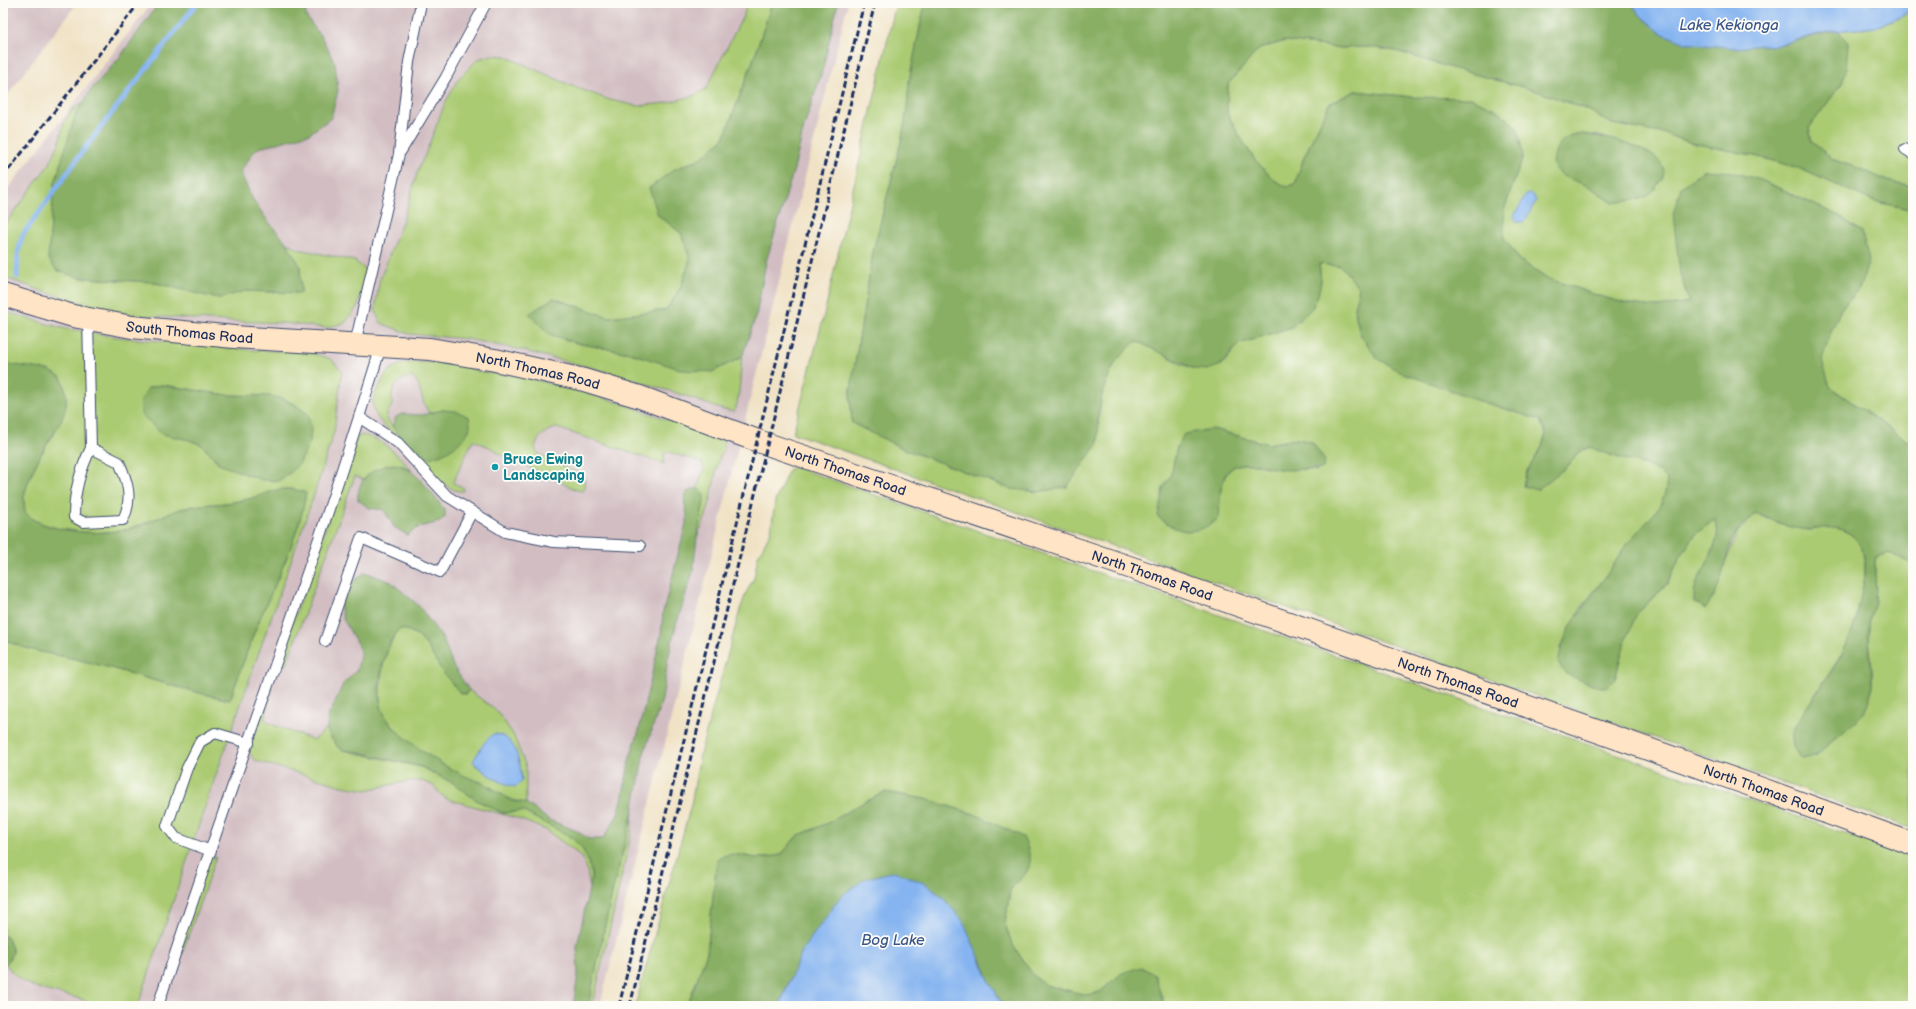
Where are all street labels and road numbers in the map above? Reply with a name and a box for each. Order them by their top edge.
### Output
street label: South Thomas Road [125,318,254,347]
street label: North Thomas Road [474,348,602,393]
street label: North Thomas Road [783,442,908,499]
street label: North Thomas Road [1089,546,1215,604]
street label: North Thomas Road [1395,653,1521,711]
street label: North Thomas Road [1701,761,1826,819]

